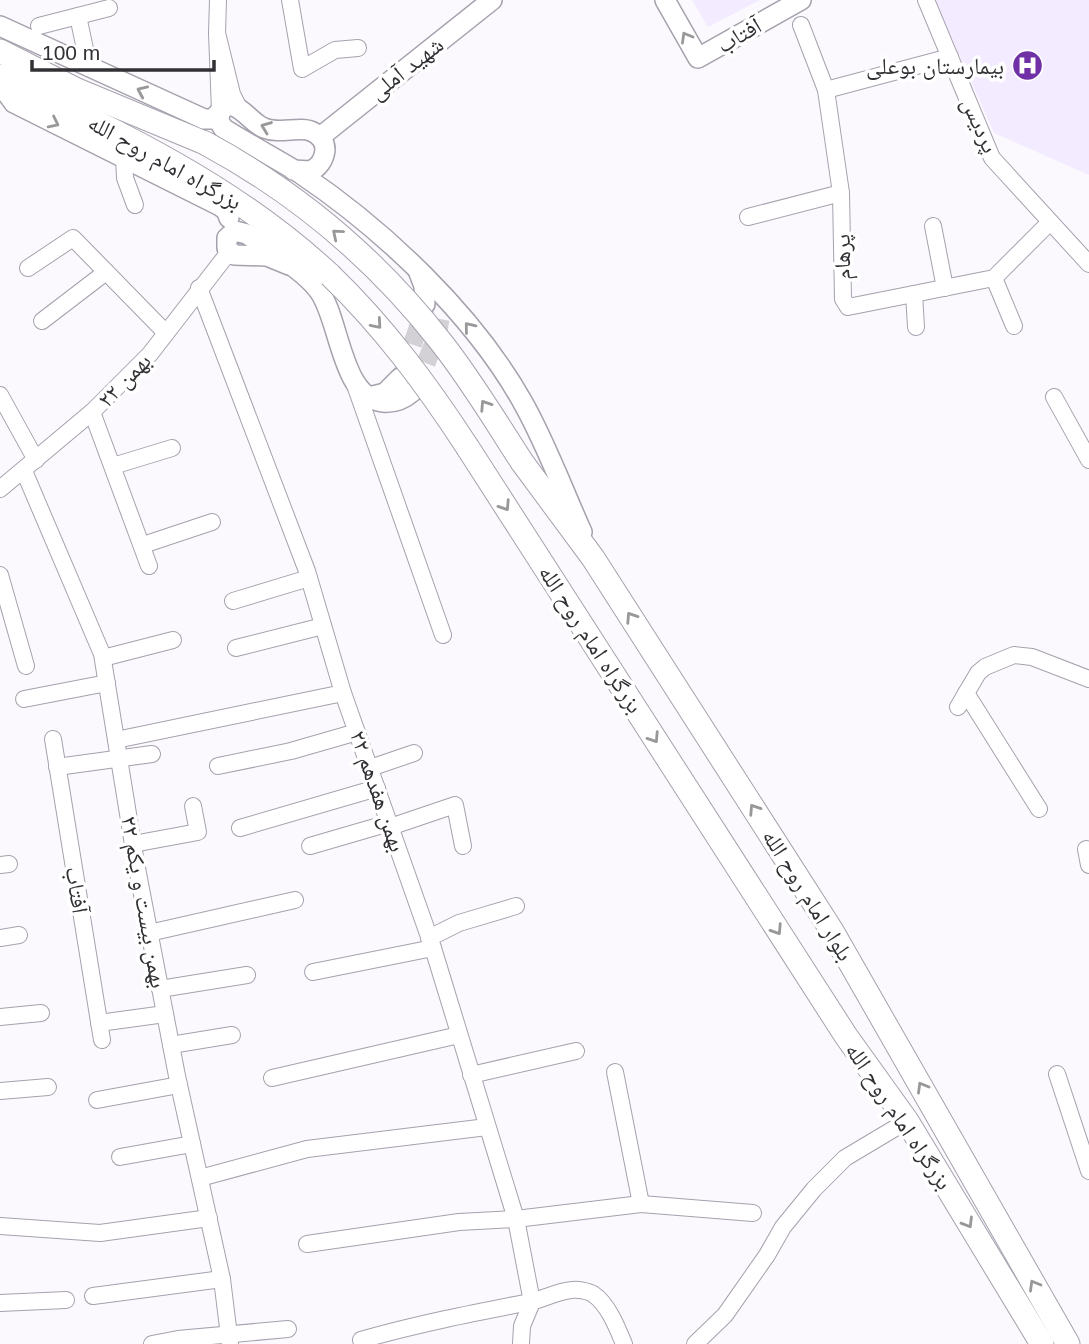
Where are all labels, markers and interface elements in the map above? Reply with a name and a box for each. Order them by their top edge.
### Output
street label: آفتاب [712,11,767,59]
scale bar [32,28,214,72]
street label: شهید آملی [364,31,449,106]
one-way arrow [682,32,695,45]
text: 100 m [42,41,100,64]
hospital icon: بیمارستان بوعلی [1010,49,1044,83]
place label: بیمارستان بوعلی [866,53,1004,80]
one-way arrow [137,85,149,99]
street label: پردیس [955,93,1004,157]
street label: بزرگراه امام روح الله [82,109,246,217]
one-way arrow [47,115,59,129]
one-way arrow [261,122,273,136]
one-way arrow [332,229,344,242]
street label: پرهام [829,234,858,280]
one-way arrow [369,316,381,329]
one-way arrow [465,323,477,336]
street label: ۲۲ بهمن [92,348,157,413]
one-way arrow [480,399,493,412]
one-way arrow [496,498,509,511]
street label: بزرگراه امام روح الله [531,560,648,719]
one-way arrow [627,612,639,625]
street label: ۲۲ بهمن هفدهم [342,727,411,856]
one-way arrow [646,731,659,744]
one-way arrow [749,803,762,816]
street label: ۲۲ بهمن بیست و یکم [113,814,172,991]
street label: بلوار امام روح الله [755,825,859,967]
street label: آفتاب [60,865,94,916]
one-way arrow [769,922,782,935]
street label: بزرگراه امام روح الله [838,1038,958,1196]
one-way arrow [917,1082,930,1095]
one-way arrow [960,1215,973,1228]
one-way arrow [1030,1279,1043,1292]

